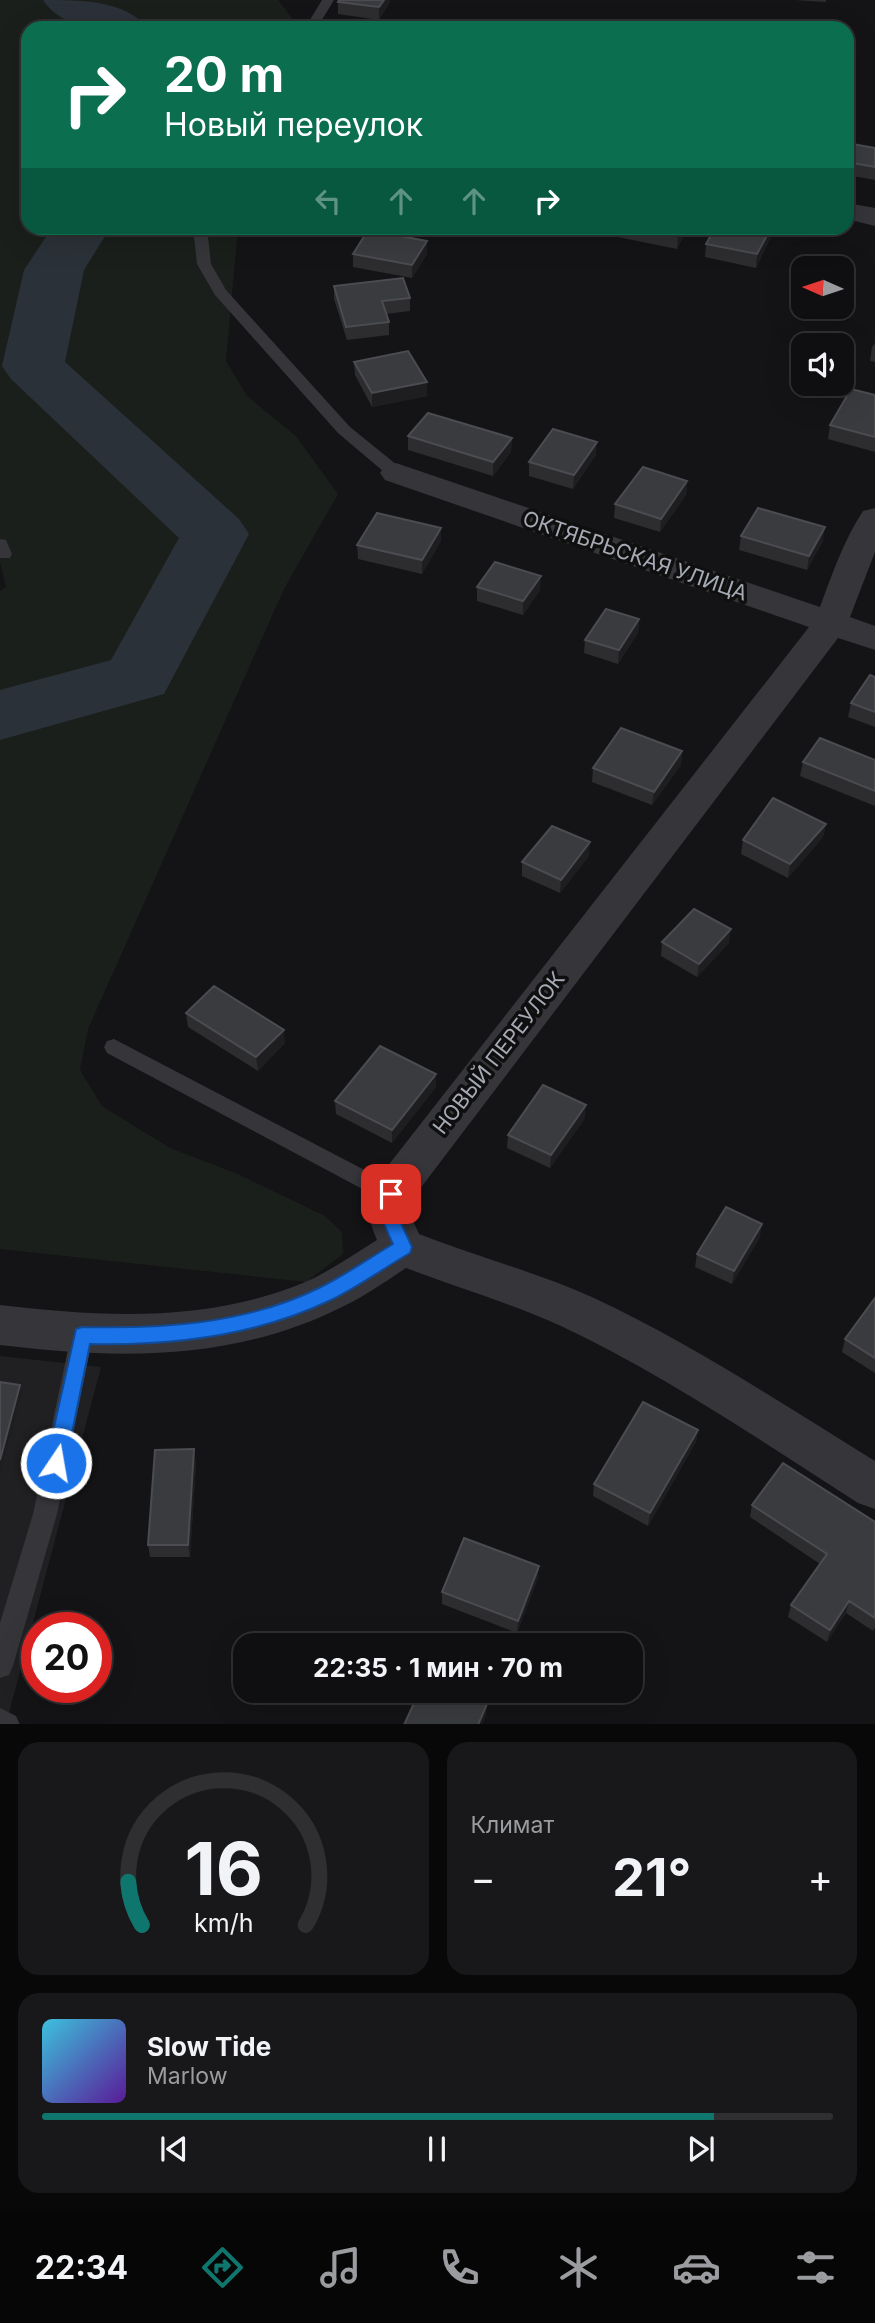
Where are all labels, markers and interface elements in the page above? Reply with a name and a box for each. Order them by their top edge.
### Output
text: 20 m [164,45,284,104]
icon: right [49,49,140,140]
text: Новый переулок [164,105,423,144]
icon: left [309,182,347,220]
icon: ahead [382,182,420,220]
icon: ahead [455,182,493,220]
icon: right [528,182,566,220]
north arrow [791,256,854,318]
map controls [791,256,854,396]
button: sound [791,333,854,396]
street label: ОКТЯБРЬСКАЯ УЛИЦА [520,505,751,606]
street label: НОВЫЙ ПЕРЕУЛОК [427,966,570,1139]
pin [361,1164,421,1224]
icon: arrive [372,1175,410,1213]
position arrow [19,1426,93,1500]
speed limit sign: 20 [21,1612,112,1703]
text: 22:35 · 1 мин · 70 m [313,1652,563,1683]
text: Климат [471,1811,554,1839]
text: 16 [184,1824,263,1913]
text: 21° [612,1846,691,1909]
text: − [471,1855,496,1901]
text: + [808,1855,833,1901]
text: km/h [194,1907,253,1937]
text: Slow Tide [147,2031,271,2062]
text: Marlow [147,2062,227,2090]
icon: previous [155,2130,193,2168]
icon: pause [418,2130,456,2168]
icon: next [682,2130,720,2168]
icon: directions [198,2243,247,2292]
icon: music [316,2243,365,2292]
icon: phone [435,2243,484,2292]
icon: climate [554,2243,603,2292]
icon: car [672,2243,721,2292]
icon: filters [791,2243,840,2292]
text: 22:34 [35,2248,128,2287]

